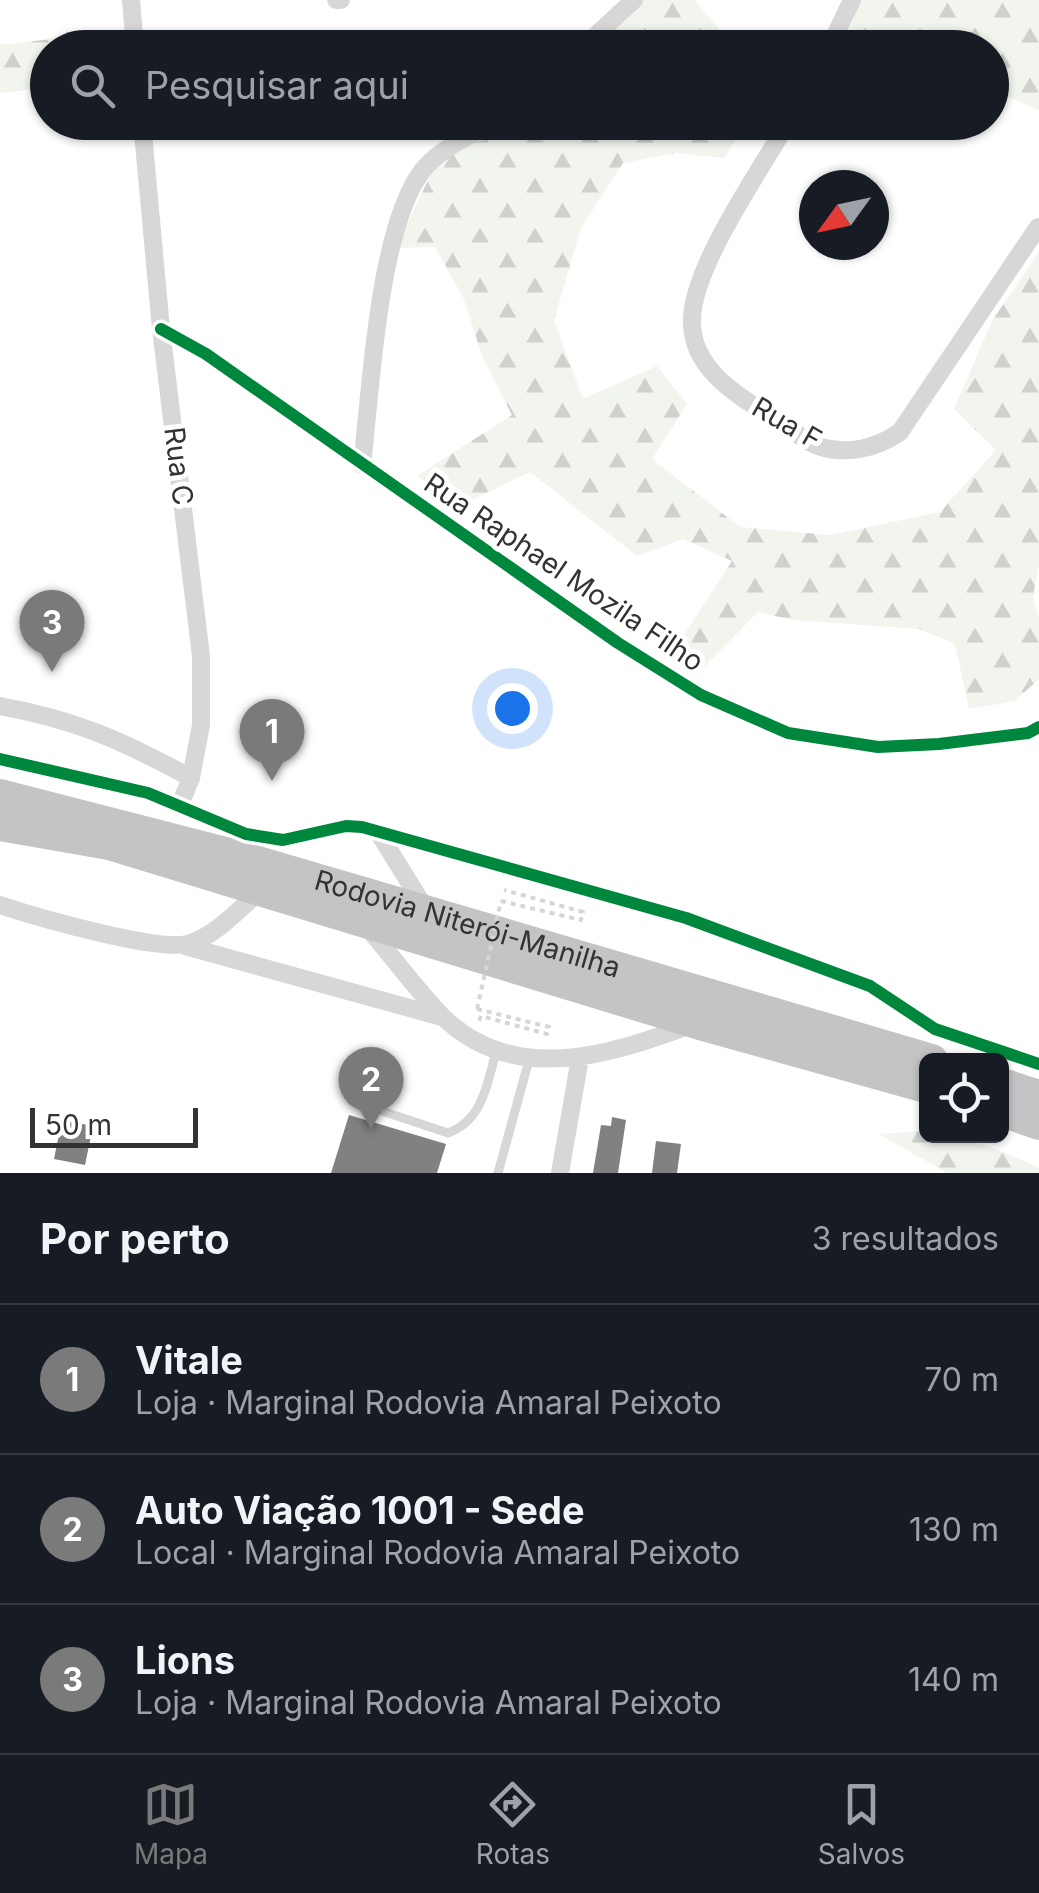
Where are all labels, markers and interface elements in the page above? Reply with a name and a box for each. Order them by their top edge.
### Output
search box [30,30,1009,140]
icon: search [65,58,120,113]
text: Pesquisar aqui [145,62,409,108]
north arrow [799,170,889,260]
street label: Rua F [746,390,828,456]
street label: Rua C [157,425,201,507]
street label: Rua Raphael Mozila Filho [418,466,710,678]
pin: 3 [20,590,84,672]
your location [487,683,538,734]
pin: 1 [240,698,304,781]
street label: Rodovia Niterói-Manilha [311,863,624,985]
pin: 2 [338,1046,404,1129]
map controls [919,1053,1009,1143]
button: locate [919,1053,1009,1143]
scale bar [30,1103,198,1148]
text: 50 m [45,1108,112,1142]
text: Por perto [40,1213,230,1264]
text: 3 resultados [812,1219,999,1258]
text: Vitale [135,1337,243,1383]
text: 1 [66,1360,79,1399]
text: 70 m [924,1360,999,1399]
text: Loja · Marginal Rodovia Amaral Peixoto [135,1383,722,1422]
text: Auto Viação 1001 - Sede [135,1487,585,1533]
text: 2 [62,1510,83,1549]
text: 130 m [909,1510,999,1549]
text: Local · Marginal Rodovia Amaral Peixoto [135,1533,740,1572]
text: Lions [135,1637,235,1683]
text: 3 [62,1660,83,1699]
text: 140 m [908,1660,999,1699]
text: Loja · Marginal Rodovia Amaral Peixoto [135,1683,722,1722]
tab: Mapa [134,1777,208,1871]
tab: Rotas [476,1777,550,1871]
tab: Salvos [818,1777,905,1871]

